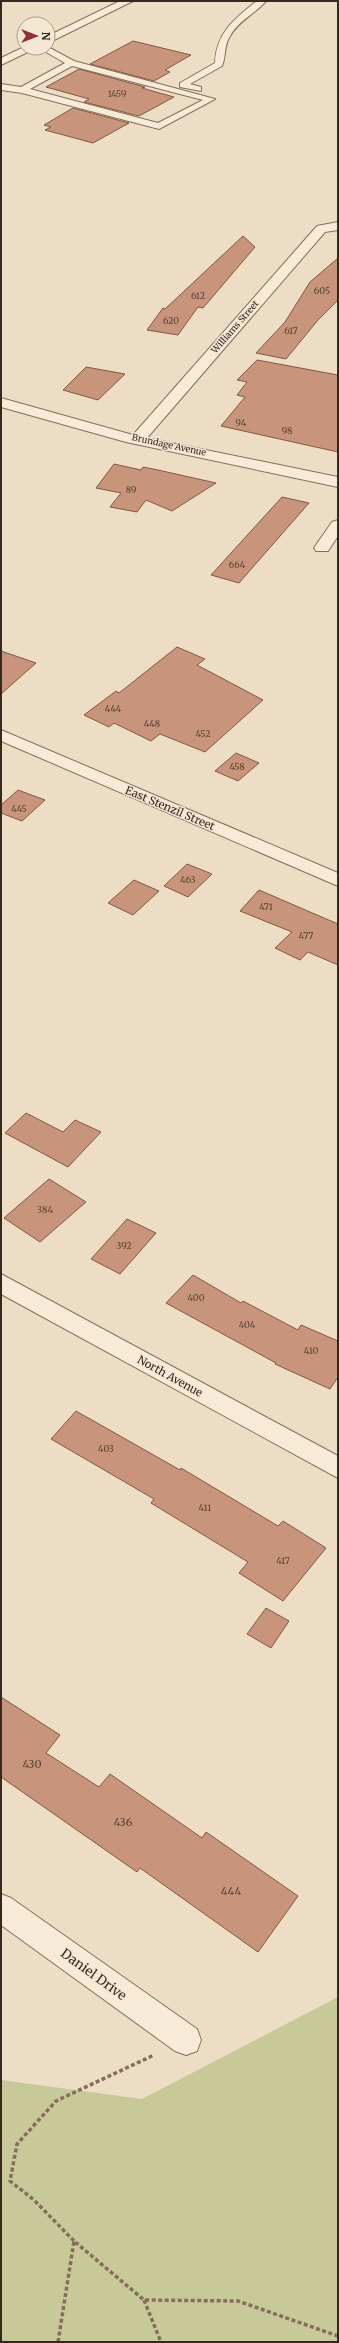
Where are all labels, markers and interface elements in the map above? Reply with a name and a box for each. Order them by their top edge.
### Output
north arrow [16,16,56,56]
text: N [39,32,53,41]
house number: 1459 [108,88,126,99]
house number: 605 [314,285,330,296]
house number: 612 [191,290,205,301]
street label: Williams Street [208,298,261,356]
house number: 620 [163,315,179,326]
house number: 617 [284,325,298,336]
house number: 94 [236,417,247,428]
house number: 98 [282,425,292,436]
street label: Brundage Avenue [131,431,208,458]
house number: 89 [126,484,136,495]
house number: 664 [229,559,246,570]
house number: 444 [105,703,122,714]
house number: 448 [144,718,160,729]
house number: 452 [196,728,211,739]
house number: 458 [229,761,245,772]
street label: East Stenzil Street [123,783,218,834]
house number: 445 [11,803,27,814]
house number: 463 [180,874,196,885]
house number: 471 [259,901,273,912]
house number: 477 [299,930,313,941]
house number: 384 [37,1204,53,1215]
house number: 392 [116,1240,132,1251]
house number: 400 [187,1292,205,1303]
house number: 404 [239,1319,256,1330]
house number: 410 [304,1345,318,1356]
street label: North Avenue [135,1352,205,1400]
house number: 403 [98,1443,114,1454]
house number: 411 [199,1502,211,1513]
house number: 417 [276,1555,290,1566]
house number: 430 [22,1757,42,1771]
house number: 436 [114,1815,133,1829]
house number: 444 [221,1884,241,1898]
street label: Daniel Drive [57,1945,130,2004]

